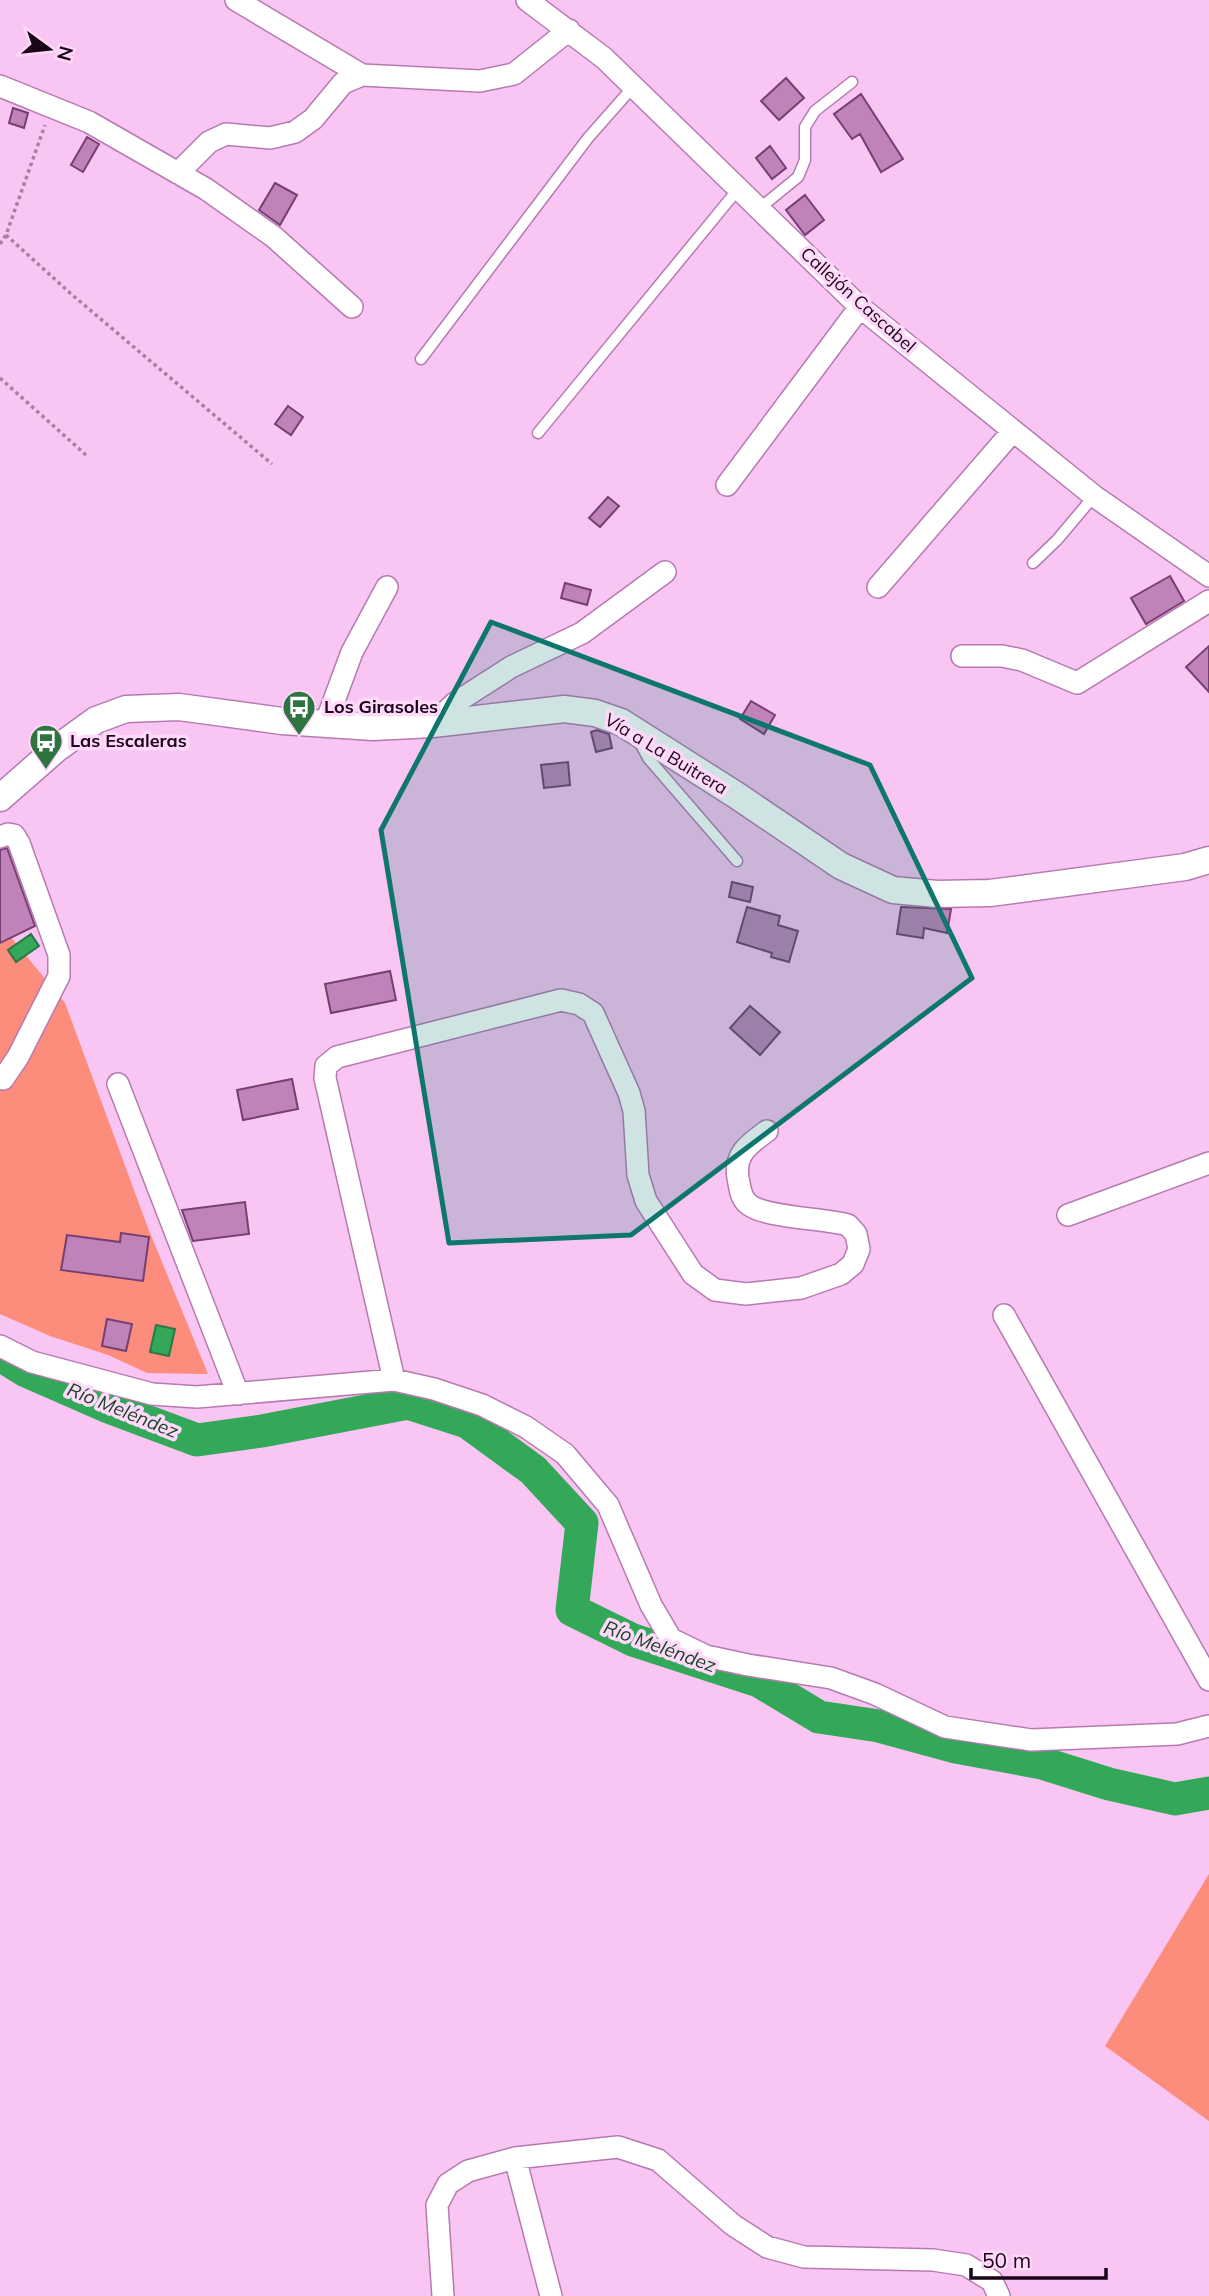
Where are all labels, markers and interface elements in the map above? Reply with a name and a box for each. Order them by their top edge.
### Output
north arrow [14,14,84,84]
text: N [52,43,79,63]
street label: Callejón Cascabel [796,242,921,357]
bus stop icon: Los Girasoles [280,688,318,737]
place label: Los Girasoles [324,695,438,718]
street label: Vía a La Buitrera [600,708,732,799]
bus stop icon: Las Escaleras [27,722,65,771]
place label: Las Escaleras [70,729,187,752]
water label: Río Meléndez [64,1377,182,1443]
water label: Río Meléndez [601,1615,720,1677]
scale bar [971,2236,1106,2280]
text: 50 m [982,2247,1031,2273]

